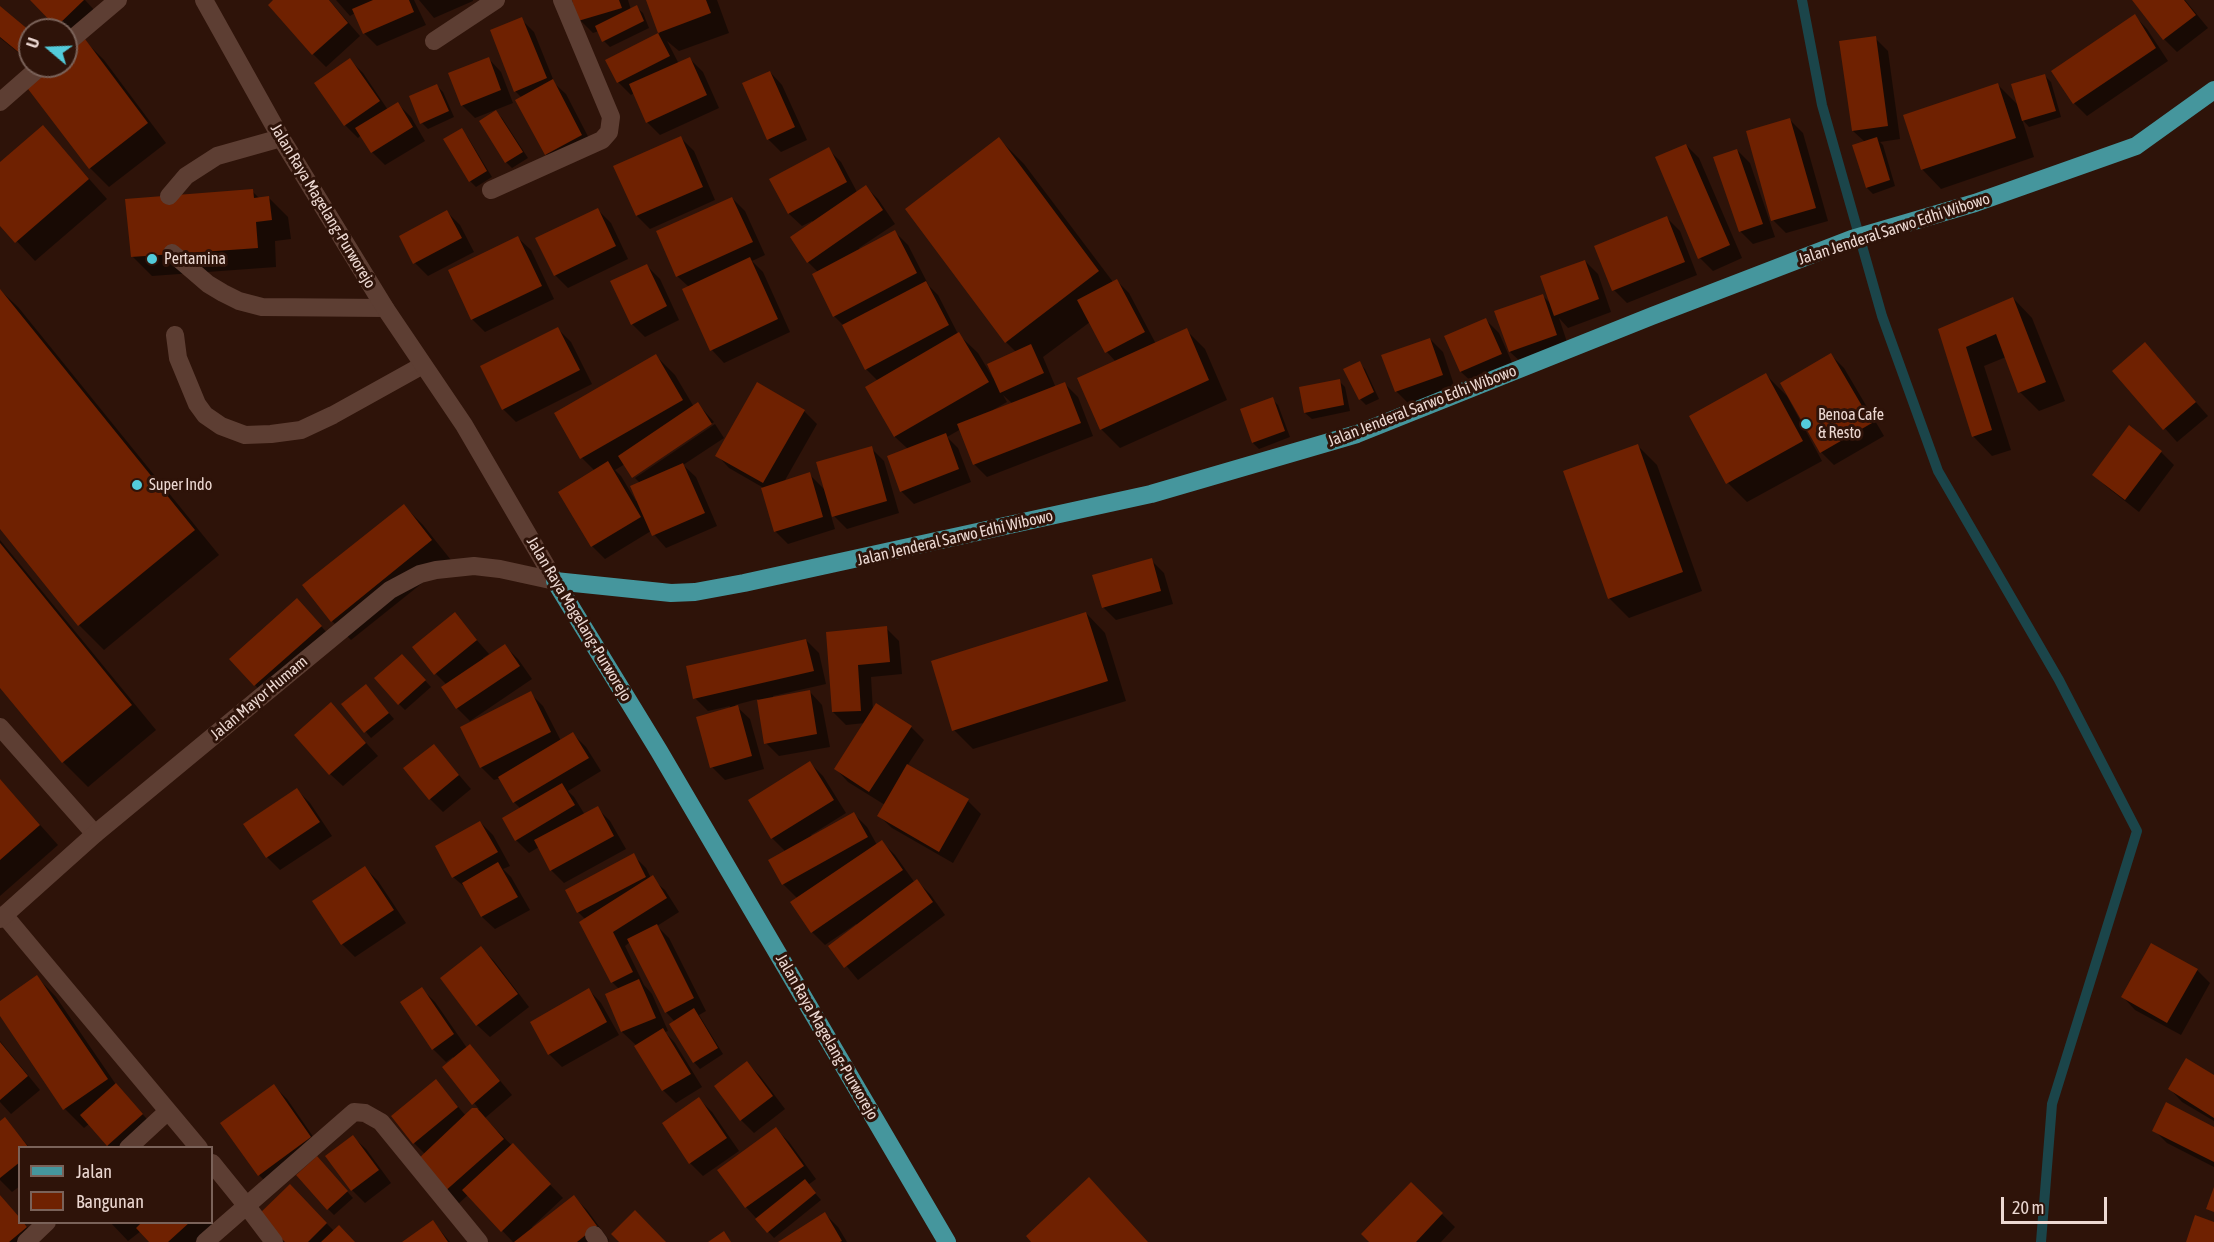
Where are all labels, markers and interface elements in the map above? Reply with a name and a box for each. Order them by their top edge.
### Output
north arrow [18,18,78,78]
text: U [23,35,43,50]
street label: Jalan Raya Magelang-Purworejo [266,120,380,292]
street label: Jalan Jenderal Sarwo Edhi Wibowo [1796,189,1992,269]
place label: Pertamina [164,249,226,269]
marker: Pertamina [145,252,159,266]
street label: Jalan Jenderal Sarwo Edhi Wibowo [1325,361,1519,451]
place label: Benoa Cafe & Resto [1818,405,1884,443]
marker: Benoa Cafe & Resto [1799,417,1813,431]
place label: Super Indo [149,475,212,495]
marker: Super Indo [130,478,144,492]
street label: Jalan Jenderal Sarwo Edhi Wibowo [855,506,1055,570]
street label: Jalan Raya Magelang-Purworejo [522,533,636,705]
street label: Jalan Mayor Humam [207,652,311,744]
street label: Jalan Raya Magelang-Purworejo [772,951,882,1123]
legend [18,1146,213,1224]
text: Jalan [76,1161,112,1182]
scale bar [2004,1185,2110,1223]
text: Bangunan [76,1191,144,1212]
text: 20 m [2012,1197,2044,1218]

